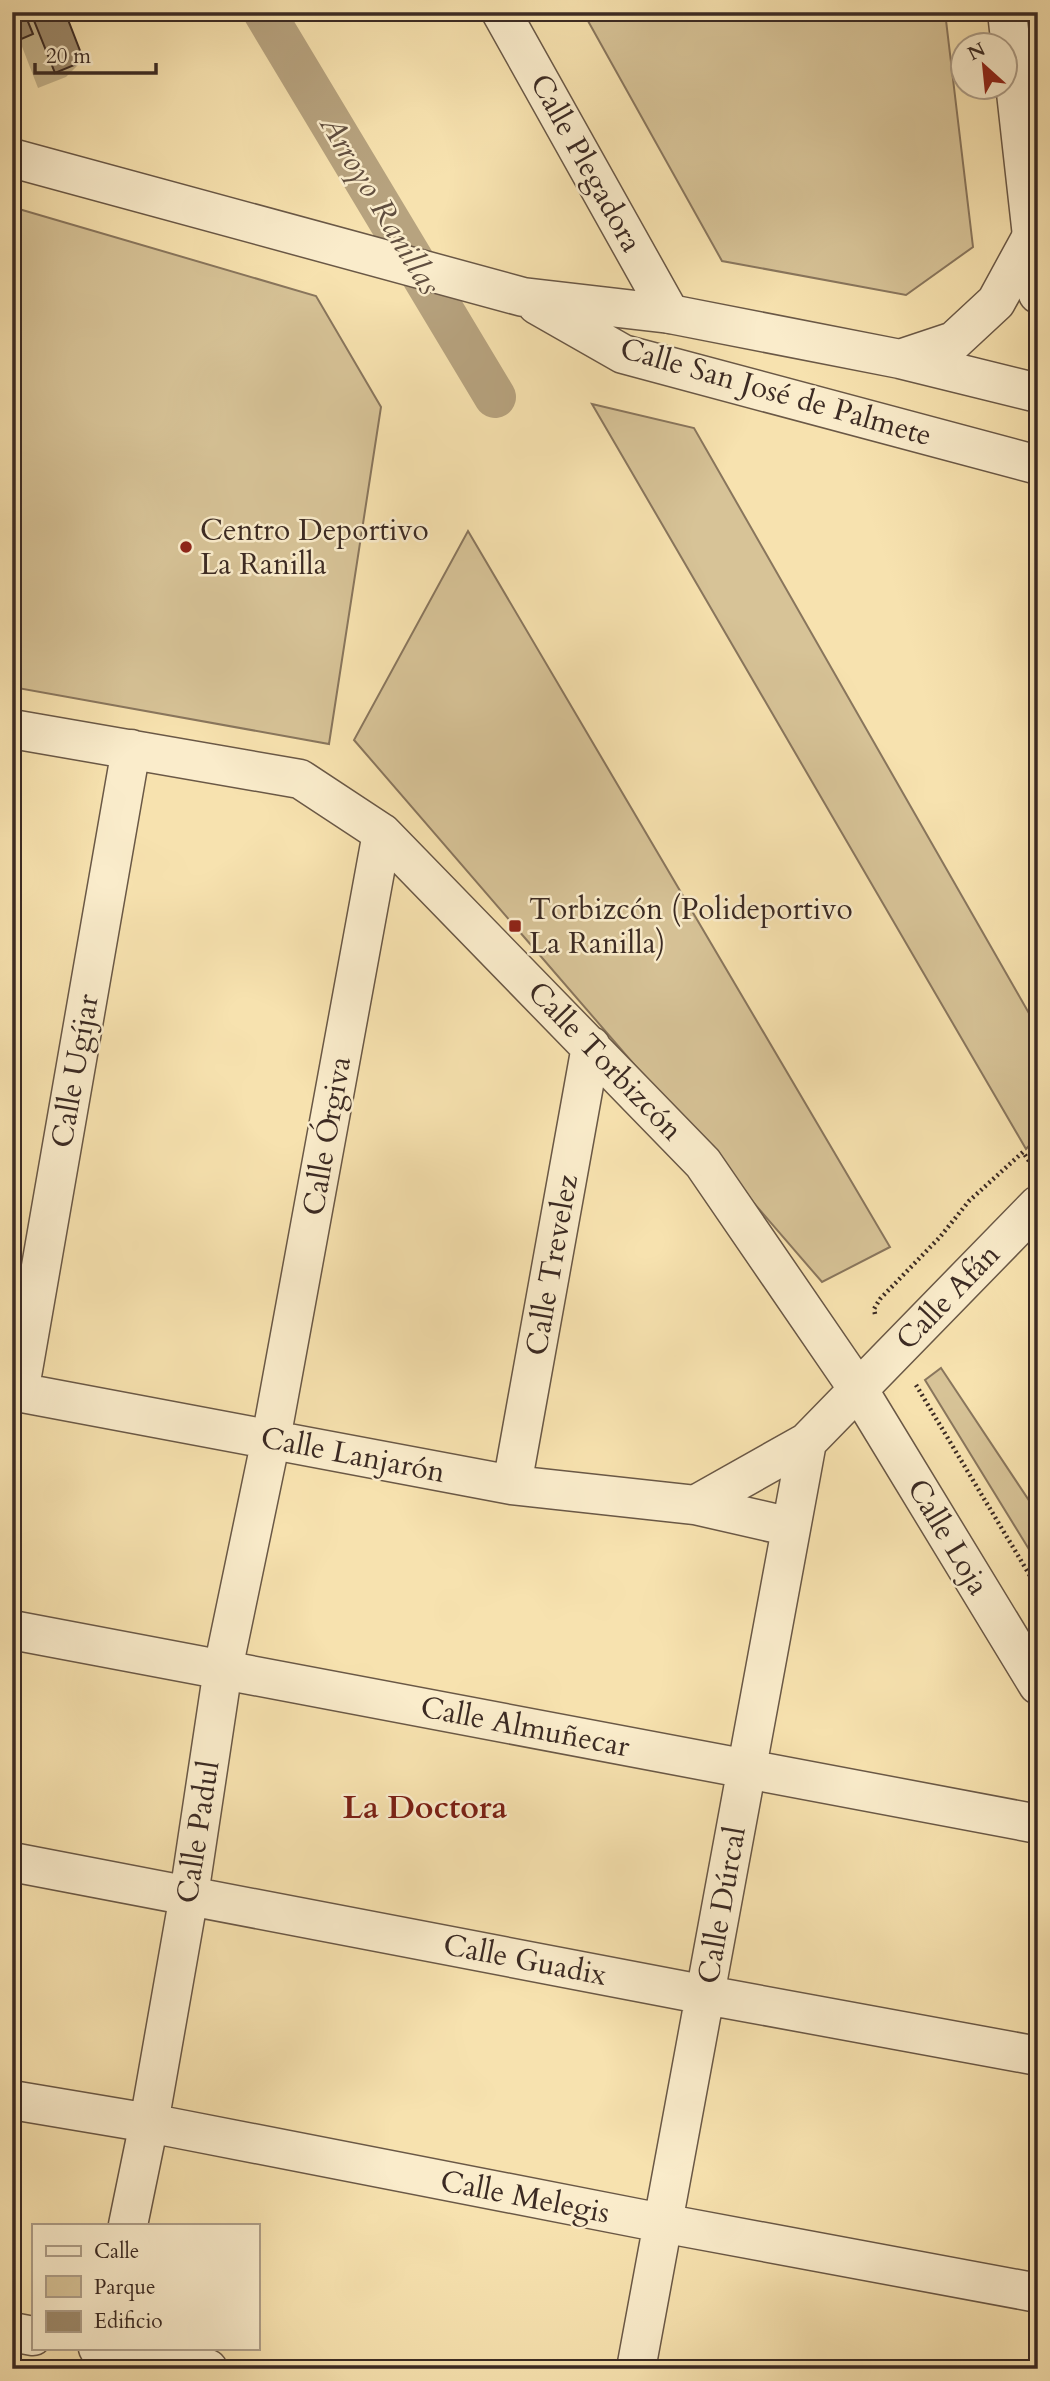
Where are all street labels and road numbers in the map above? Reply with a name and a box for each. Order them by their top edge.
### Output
street label: Calle Plegadora [520,67,652,259]
street label: Calle San José de Palmete [616,328,936,456]
street label: Calle Torbizcón [518,972,692,1150]
street label: Calle Ugíjar [41,991,109,1151]
street label: Calle Órgiva [293,1053,361,1219]
street label: Calle Trevelez [516,1171,588,1359]
street label: Calle Afán [887,1235,1009,1359]
street label: Calle Lanjarón [257,1417,449,1493]
street label: Calle Loja [897,1471,999,1603]
street label: Calle Almuñecar [417,1687,633,1767]
street label: Calle Padul [167,1758,230,1906]
street label: Calle Dúrcal [688,1823,756,1987]
street label: Calle Guadix [440,1924,610,1996]
street label: Calle Melegis [437,2161,613,2233]

